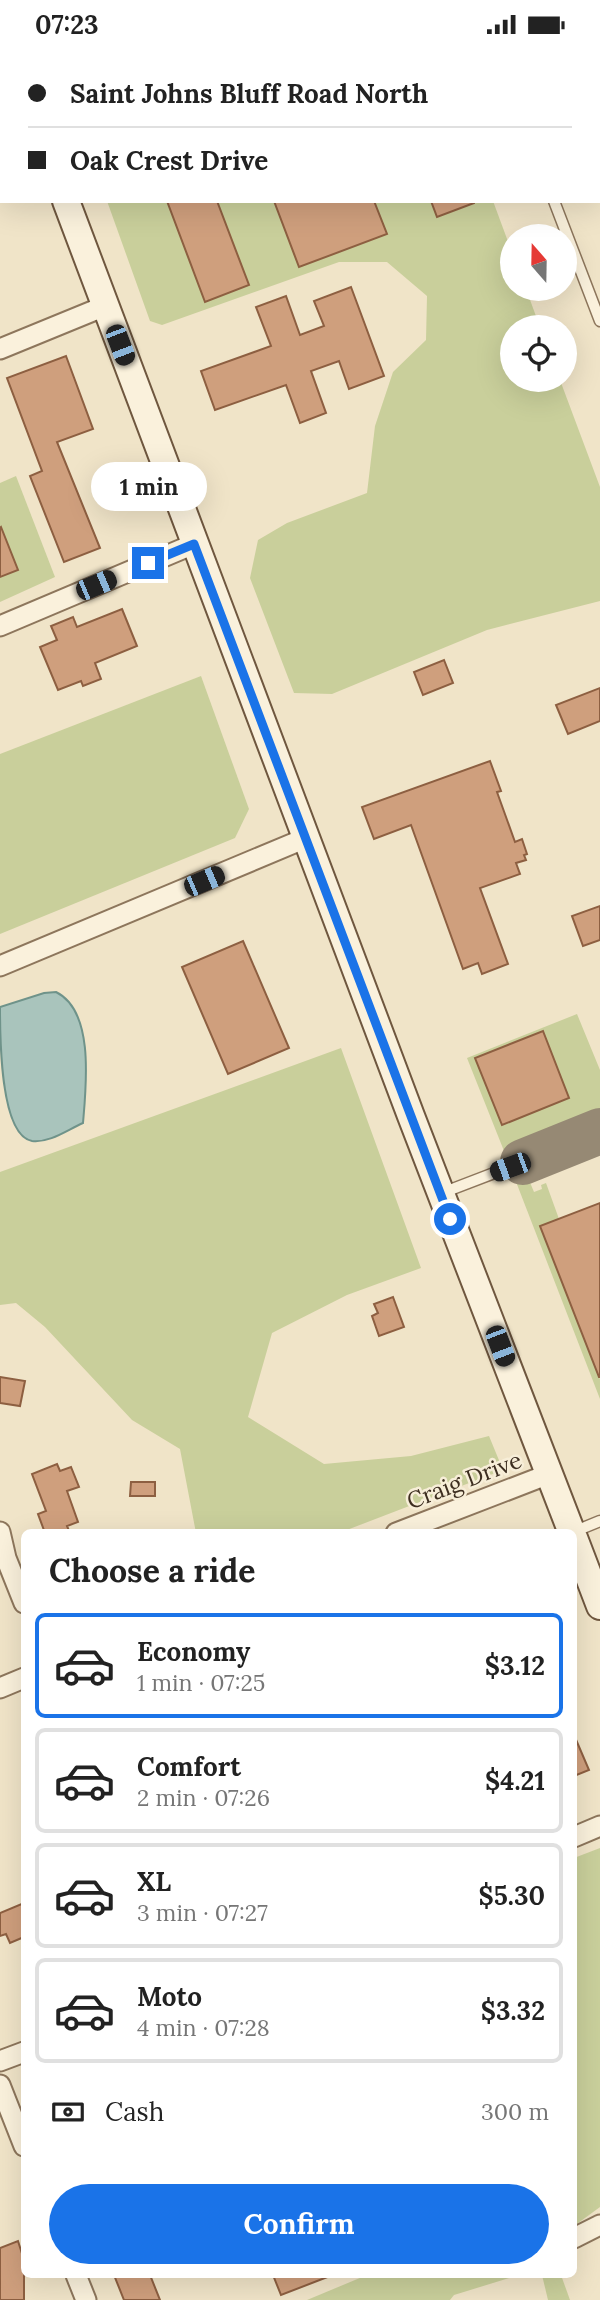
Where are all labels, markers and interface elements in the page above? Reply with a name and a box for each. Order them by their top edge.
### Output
text: 07:23 [35,8,99,41]
text: Saint Johns Bluff Road North [70,77,428,110]
text: Oak Crest Drive [70,144,268,177]
north arrow [500,224,578,301]
map controls [500,224,577,392]
button: locate [500,315,577,392]
car [103,322,138,368]
callout: 1 min [90,461,206,511]
text: 1 min [120,472,178,501]
route end [132,547,164,579]
car [73,567,120,603]
car [181,863,228,899]
car [487,1150,534,1184]
route start [434,1203,466,1235]
car [483,1323,518,1369]
street label: Craig Drive [403,1445,525,1515]
text: Choose a ride [49,1550,256,1591]
icon: car [53,1634,116,1697]
text: Economy [137,1635,250,1668]
text: $3.12 [485,1649,545,1682]
text: 1 min · 07:25 [137,1668,265,1697]
icon: car [53,1749,116,1812]
text: Comfort [137,1750,241,1783]
text: $4.21 [485,1764,545,1797]
text: 2 min · 07:26 [137,1783,270,1812]
icon: car [53,1864,116,1927]
text: XL [137,1865,171,1898]
text: $5.30 [479,1879,545,1912]
text: 3 min · 07:27 [137,1898,268,1927]
icon: car [53,1979,116,2042]
text: Moto [137,1980,202,2013]
text: $3.32 [481,1994,545,2027]
text: 4 min · 07:28 [137,2013,270,2042]
icon: cash [49,2093,87,2131]
text: Cash [105,2095,164,2128]
text: 300 m [481,2097,549,2126]
button: Confirm [49,2184,549,2264]

